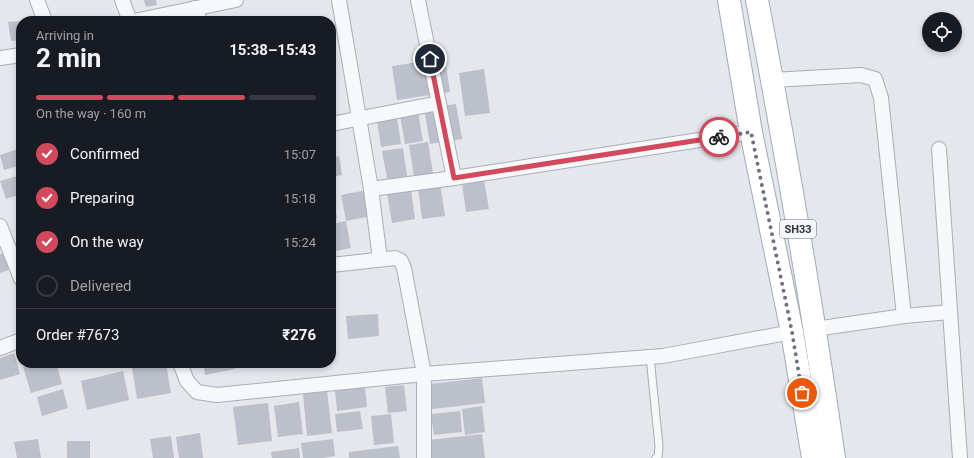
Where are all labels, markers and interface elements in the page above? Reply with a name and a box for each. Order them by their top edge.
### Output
map controls [922,12,962,52]
button: locate [922,12,962,52]
text: Arriving in [36,28,94,43]
text: 15:38–15:43 [229,41,316,59]
pin [413,42,447,76]
text: 2 min [36,43,101,73]
icon: home [419,48,441,70]
text: On the way · 160 m [36,106,146,121]
courier [699,117,739,157]
icon: bike [708,126,730,148]
icon: check [36,143,58,165]
text: Confirmed [70,145,140,163]
text: 15:07 [284,147,316,162]
icon: check [36,187,58,209]
text: Preparing [70,189,134,207]
text: 15:18 [284,191,316,206]
road number: SH33 [780,220,816,238]
icon: check [36,231,58,253]
text: On the way [70,233,144,251]
text: 15:24 [284,235,316,250]
text: Delivered [70,277,132,295]
text: Order #7673 [36,326,119,344]
text: ₹276 [282,326,316,344]
pin [785,376,819,410]
icon: bag [791,382,813,404]

